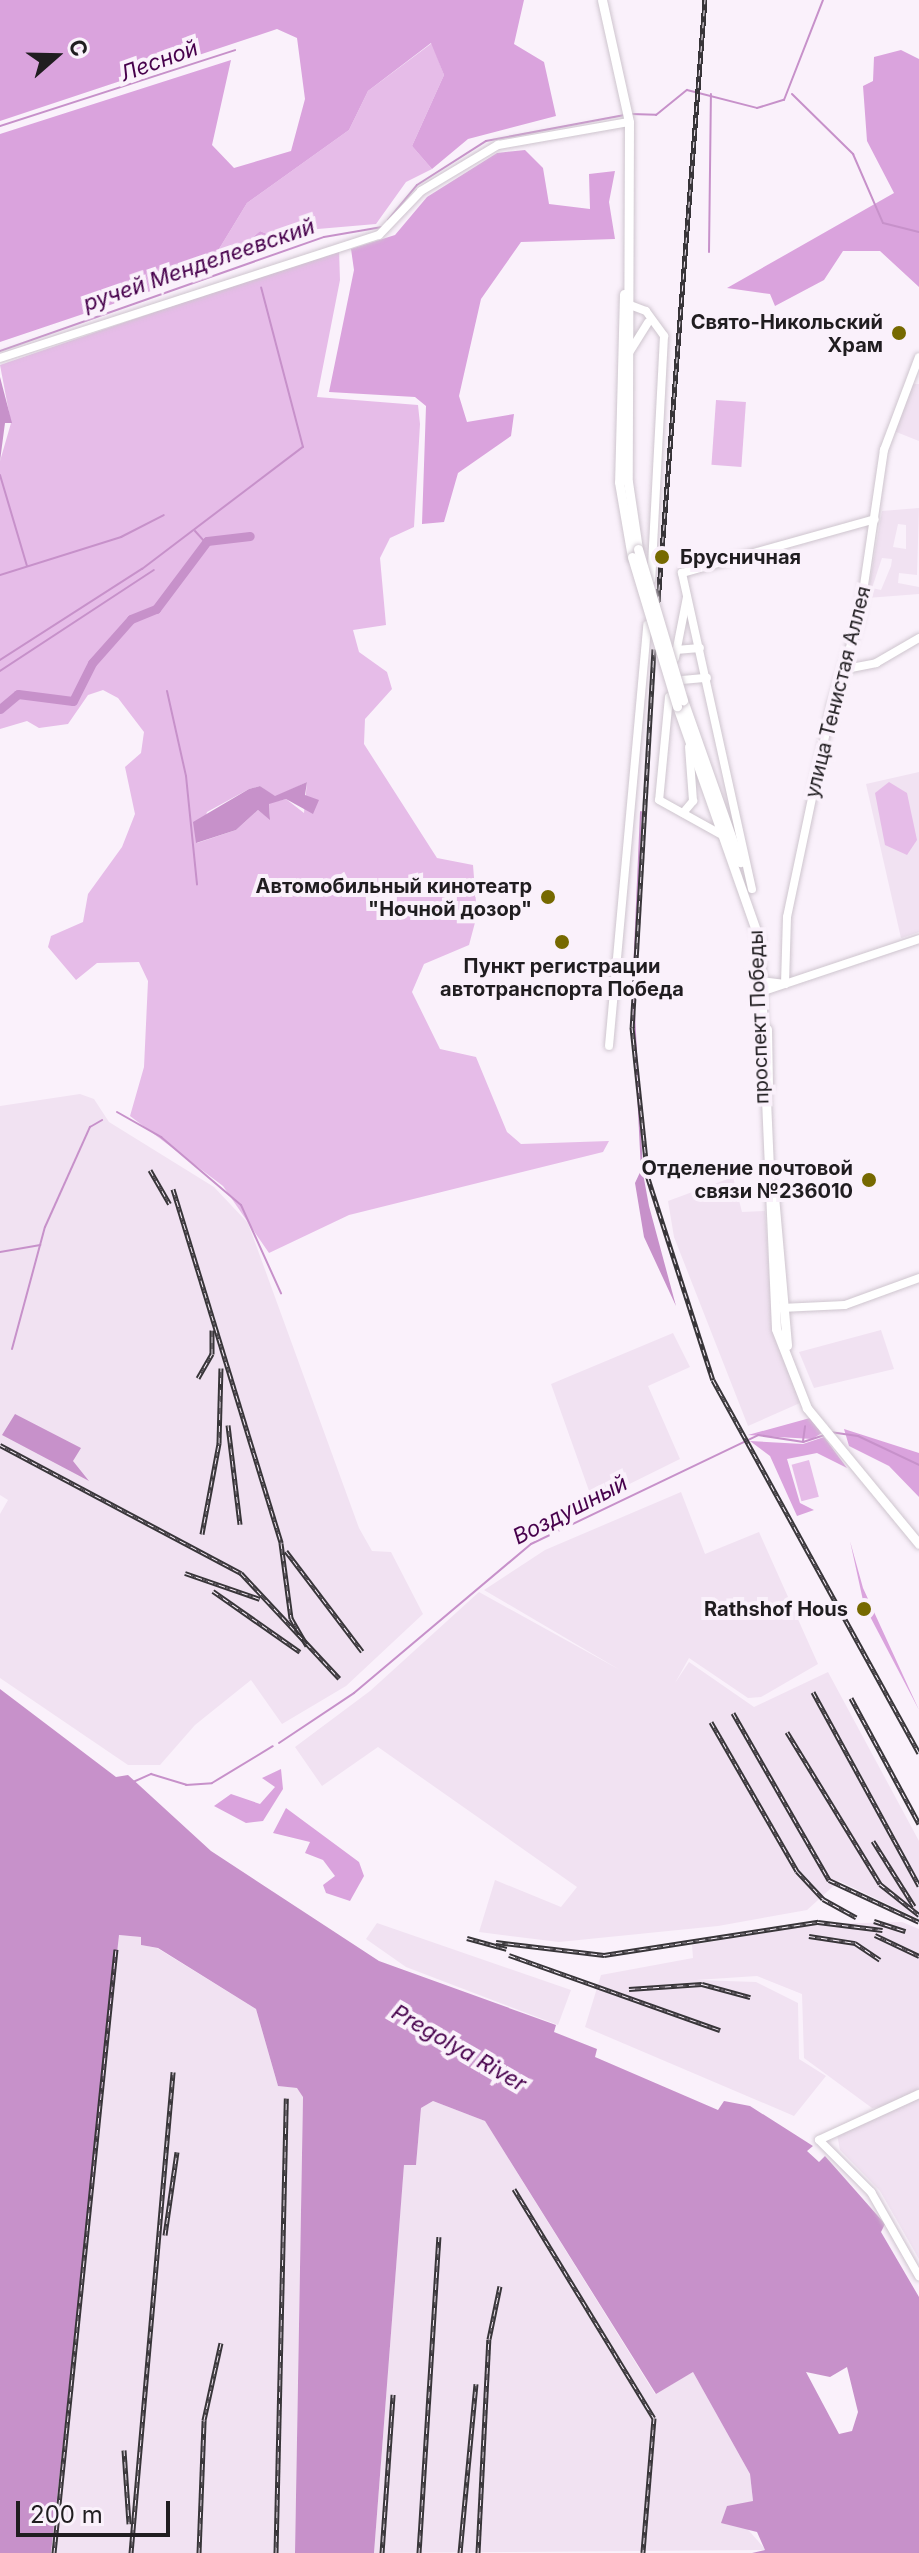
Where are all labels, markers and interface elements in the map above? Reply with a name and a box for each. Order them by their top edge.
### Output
north arrow [16,16,96,96]
water label: Лесной [116,35,202,87]
text: С [64,36,94,60]
water label: ручей Менделеевский [80,213,318,317]
place label: Свято-Никольский Храм [691,310,883,357]
marker: Свято-Никольский Храм [890,324,908,342]
place label: Брусничная [680,545,801,569]
marker: Брусничная [651,546,673,568]
street label: улица Тенистая Аллея [800,584,876,800]
place label: Автомобильный кинотеатр "Ночной дозор" [256,874,532,921]
marker: Автомобильный кинотеатр "Ночной дозор" [539,888,557,906]
street label: проспект Победы [744,930,774,1104]
marker: Пункт регистрации автотранспорта Победа [553,933,571,951]
place label: Пункт регистрации автотранспорта Победа [440,954,684,1001]
place label: Отделение почтовой связи №236010 [642,1156,853,1203]
marker: Отделение почтовой связи №236010 [860,1171,878,1189]
water label: Воздушный [508,1470,632,1550]
place label: Rathshof Hous [704,1597,848,1621]
marker: Rathshof Hous [855,1600,873,1618]
water label: Pregolya River [387,1999,531,2097]
scale bar [20,2485,174,2535]
text: 200 m [30,2500,103,2529]

